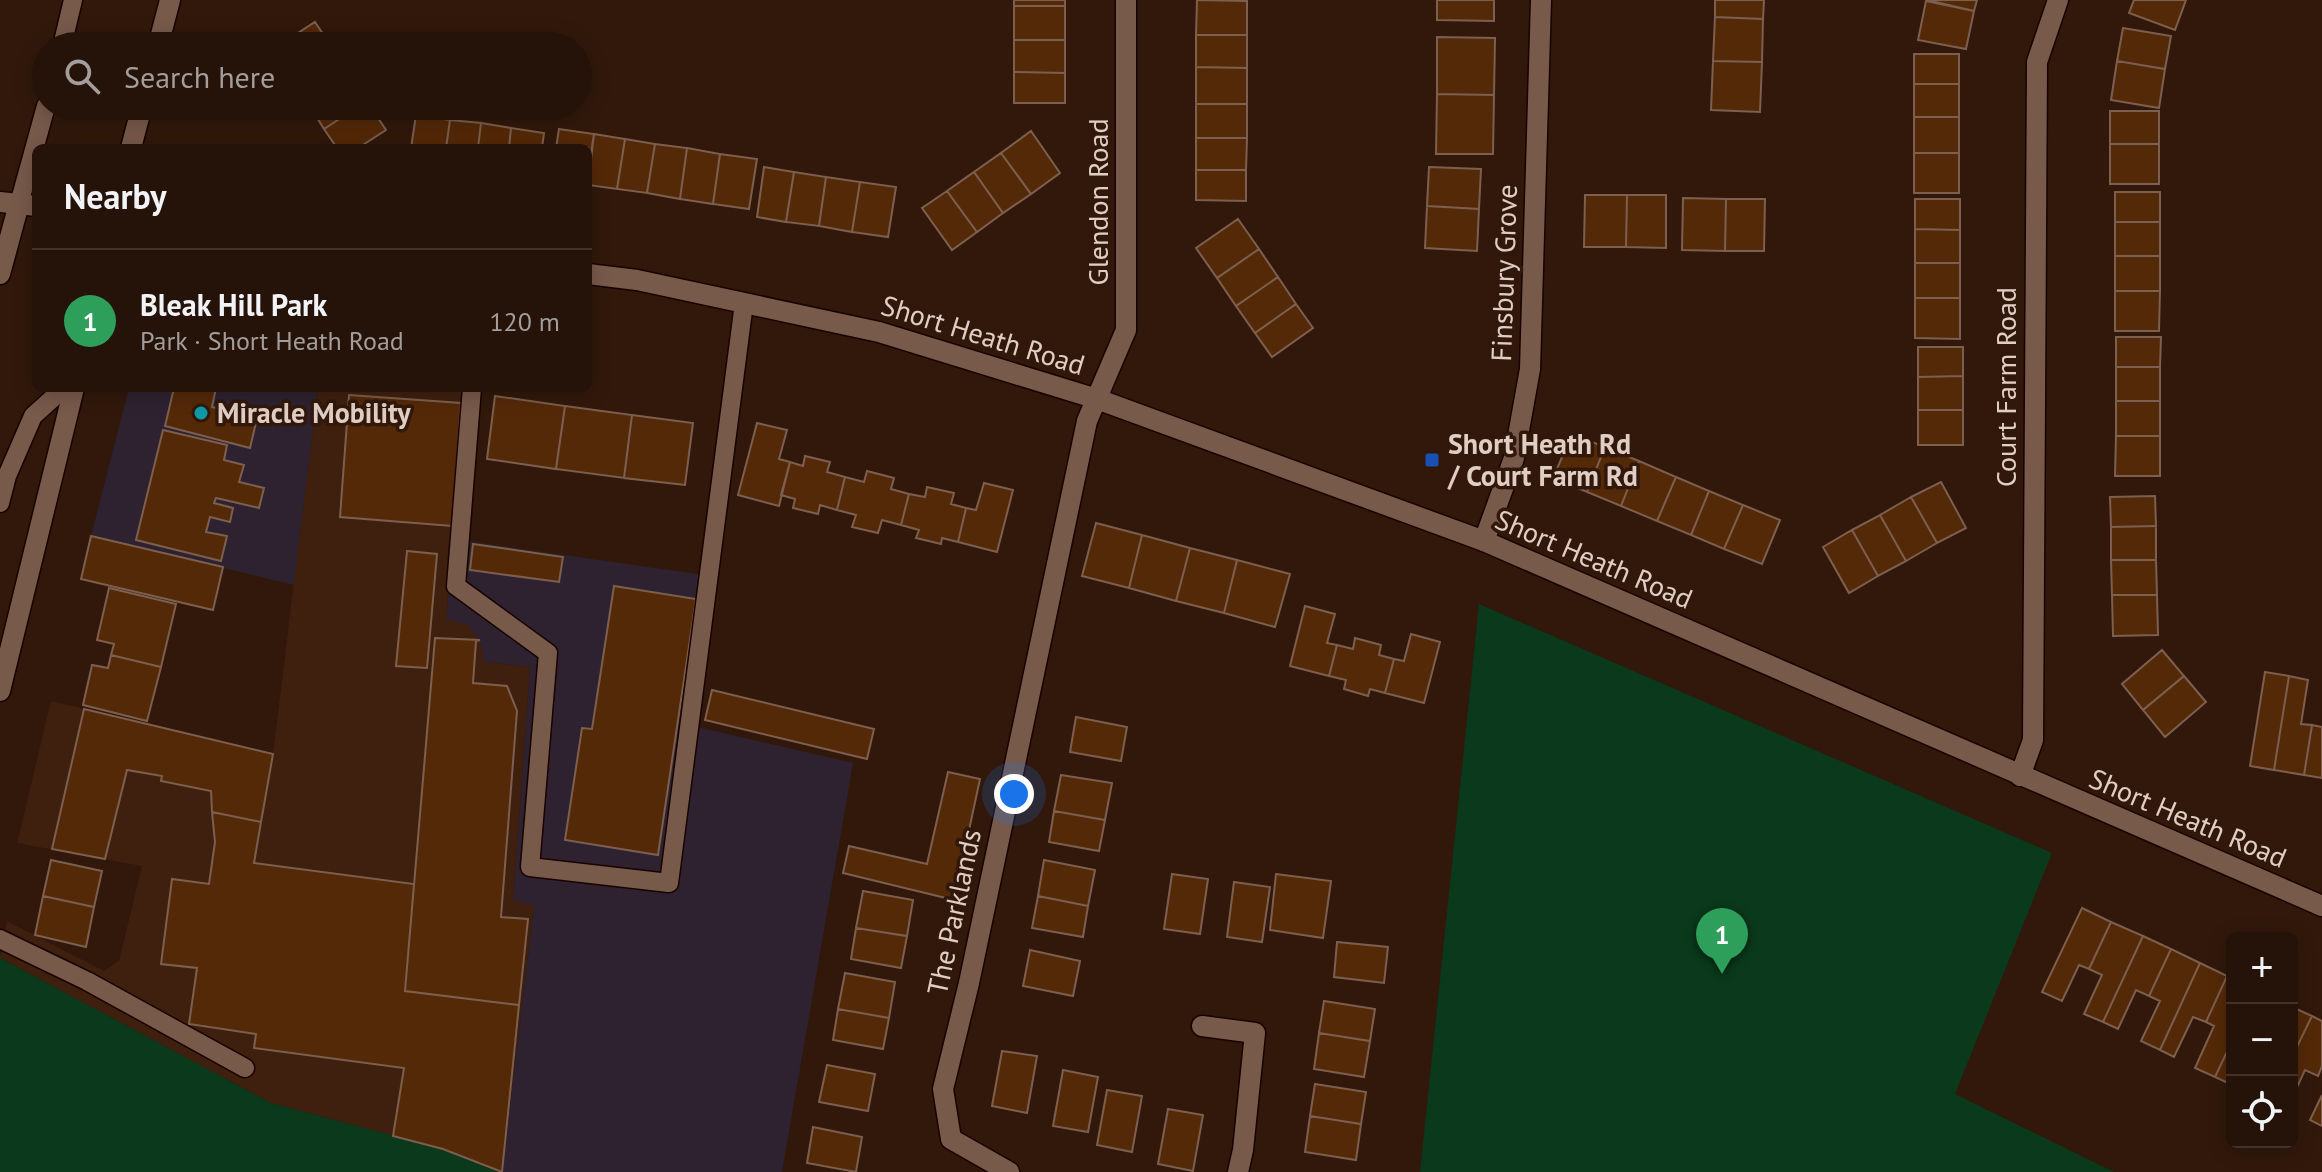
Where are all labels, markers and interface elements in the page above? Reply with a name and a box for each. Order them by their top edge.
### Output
search box [32,32,592,120]
icon: search [60,54,104,98]
text: Search here [124,57,275,96]
street label: Glendon Road [1079,119,1116,286]
text: Nearby [64,174,166,218]
street label: Finsbury Grove [1482,184,1525,362]
text: Bleak Hill Park [140,285,327,324]
street label: Short Heath Road [877,286,1089,383]
street label: Court Farm Road [1987,287,2024,487]
text: 1 [83,305,97,338]
text: 120 m [489,305,560,338]
text: Park · Short Heath Road [140,324,404,357]
place label: Miracle Mobility [217,394,411,431]
marker: Miracle Mobility [192,404,210,422]
place label: Short Heath Rd / Court Farm Rd [1447,425,1638,494]
marker: Short Heath Rd / Court Farm Rd [1423,451,1441,469]
street label: Short Heath Road [1490,500,1699,617]
street label: Short Heath Road [2084,759,2293,876]
your location [994,774,1034,814]
street label: The Parklands [918,826,989,998]
pin: 1 [1696,908,1748,974]
map controls [2226,932,2298,1148]
button: + [2226,932,2298,1004]
button: − [2226,1004,2298,1076]
button: locate [2226,1076,2298,1148]

